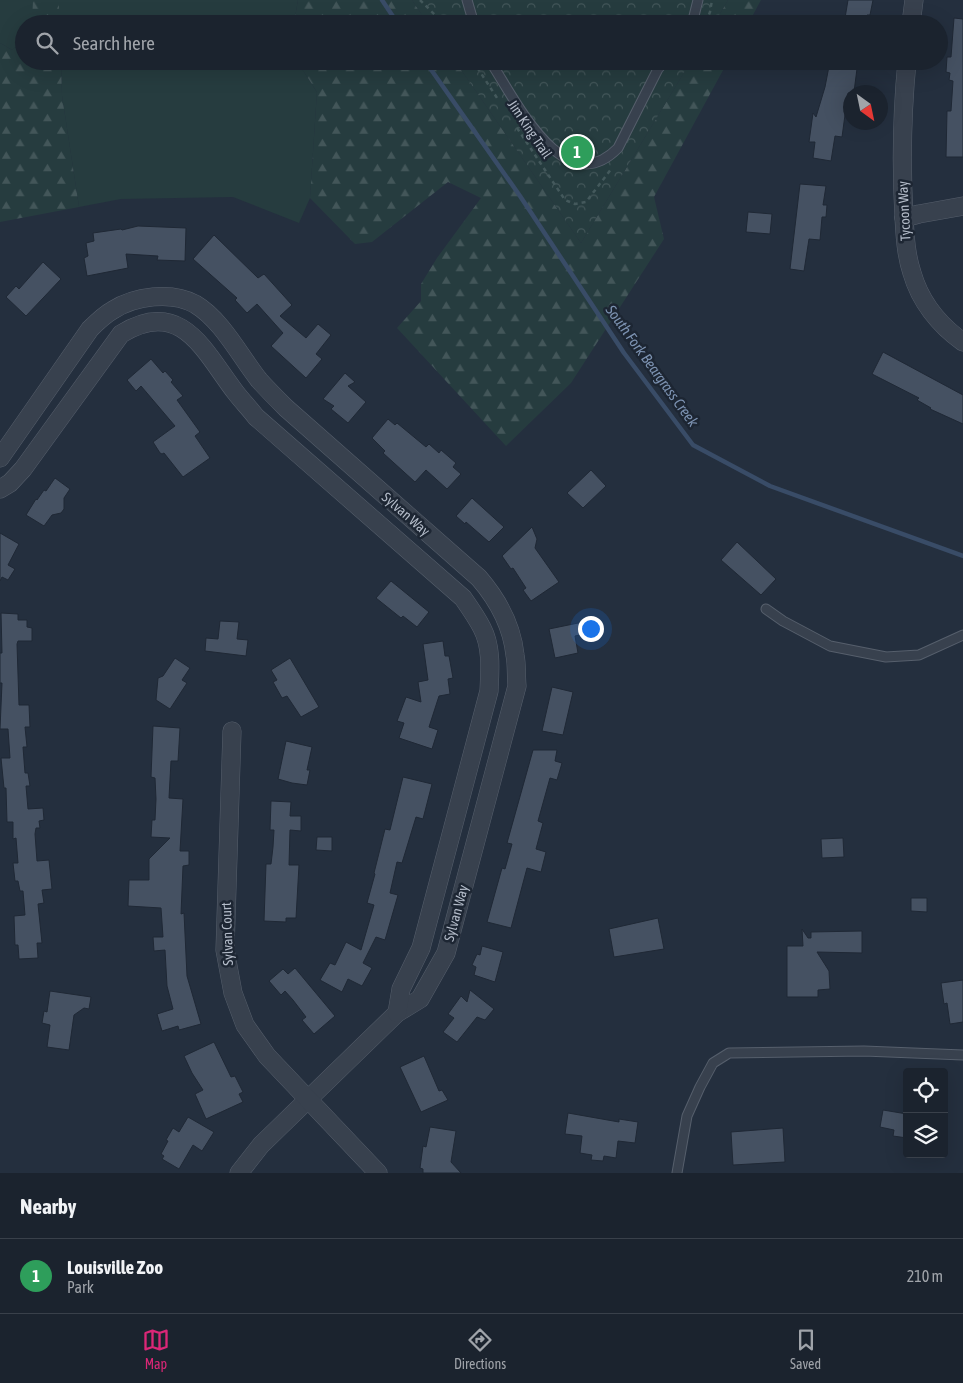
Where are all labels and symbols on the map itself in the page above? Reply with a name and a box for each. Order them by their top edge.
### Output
north arrow [843,85,888,130]
street label: Jim King Trail [505,97,556,162]
pin: 1 [561,133,593,171]
street label: Tycoon Way [894,180,914,242]
water label: South Fork Beargrass Creek [602,301,702,430]
street label: Sylvan Way [379,489,433,539]
your location [578,616,604,642]
street label: Sylvan Way [441,883,471,943]
street label: Sylvan Court [218,902,236,966]

